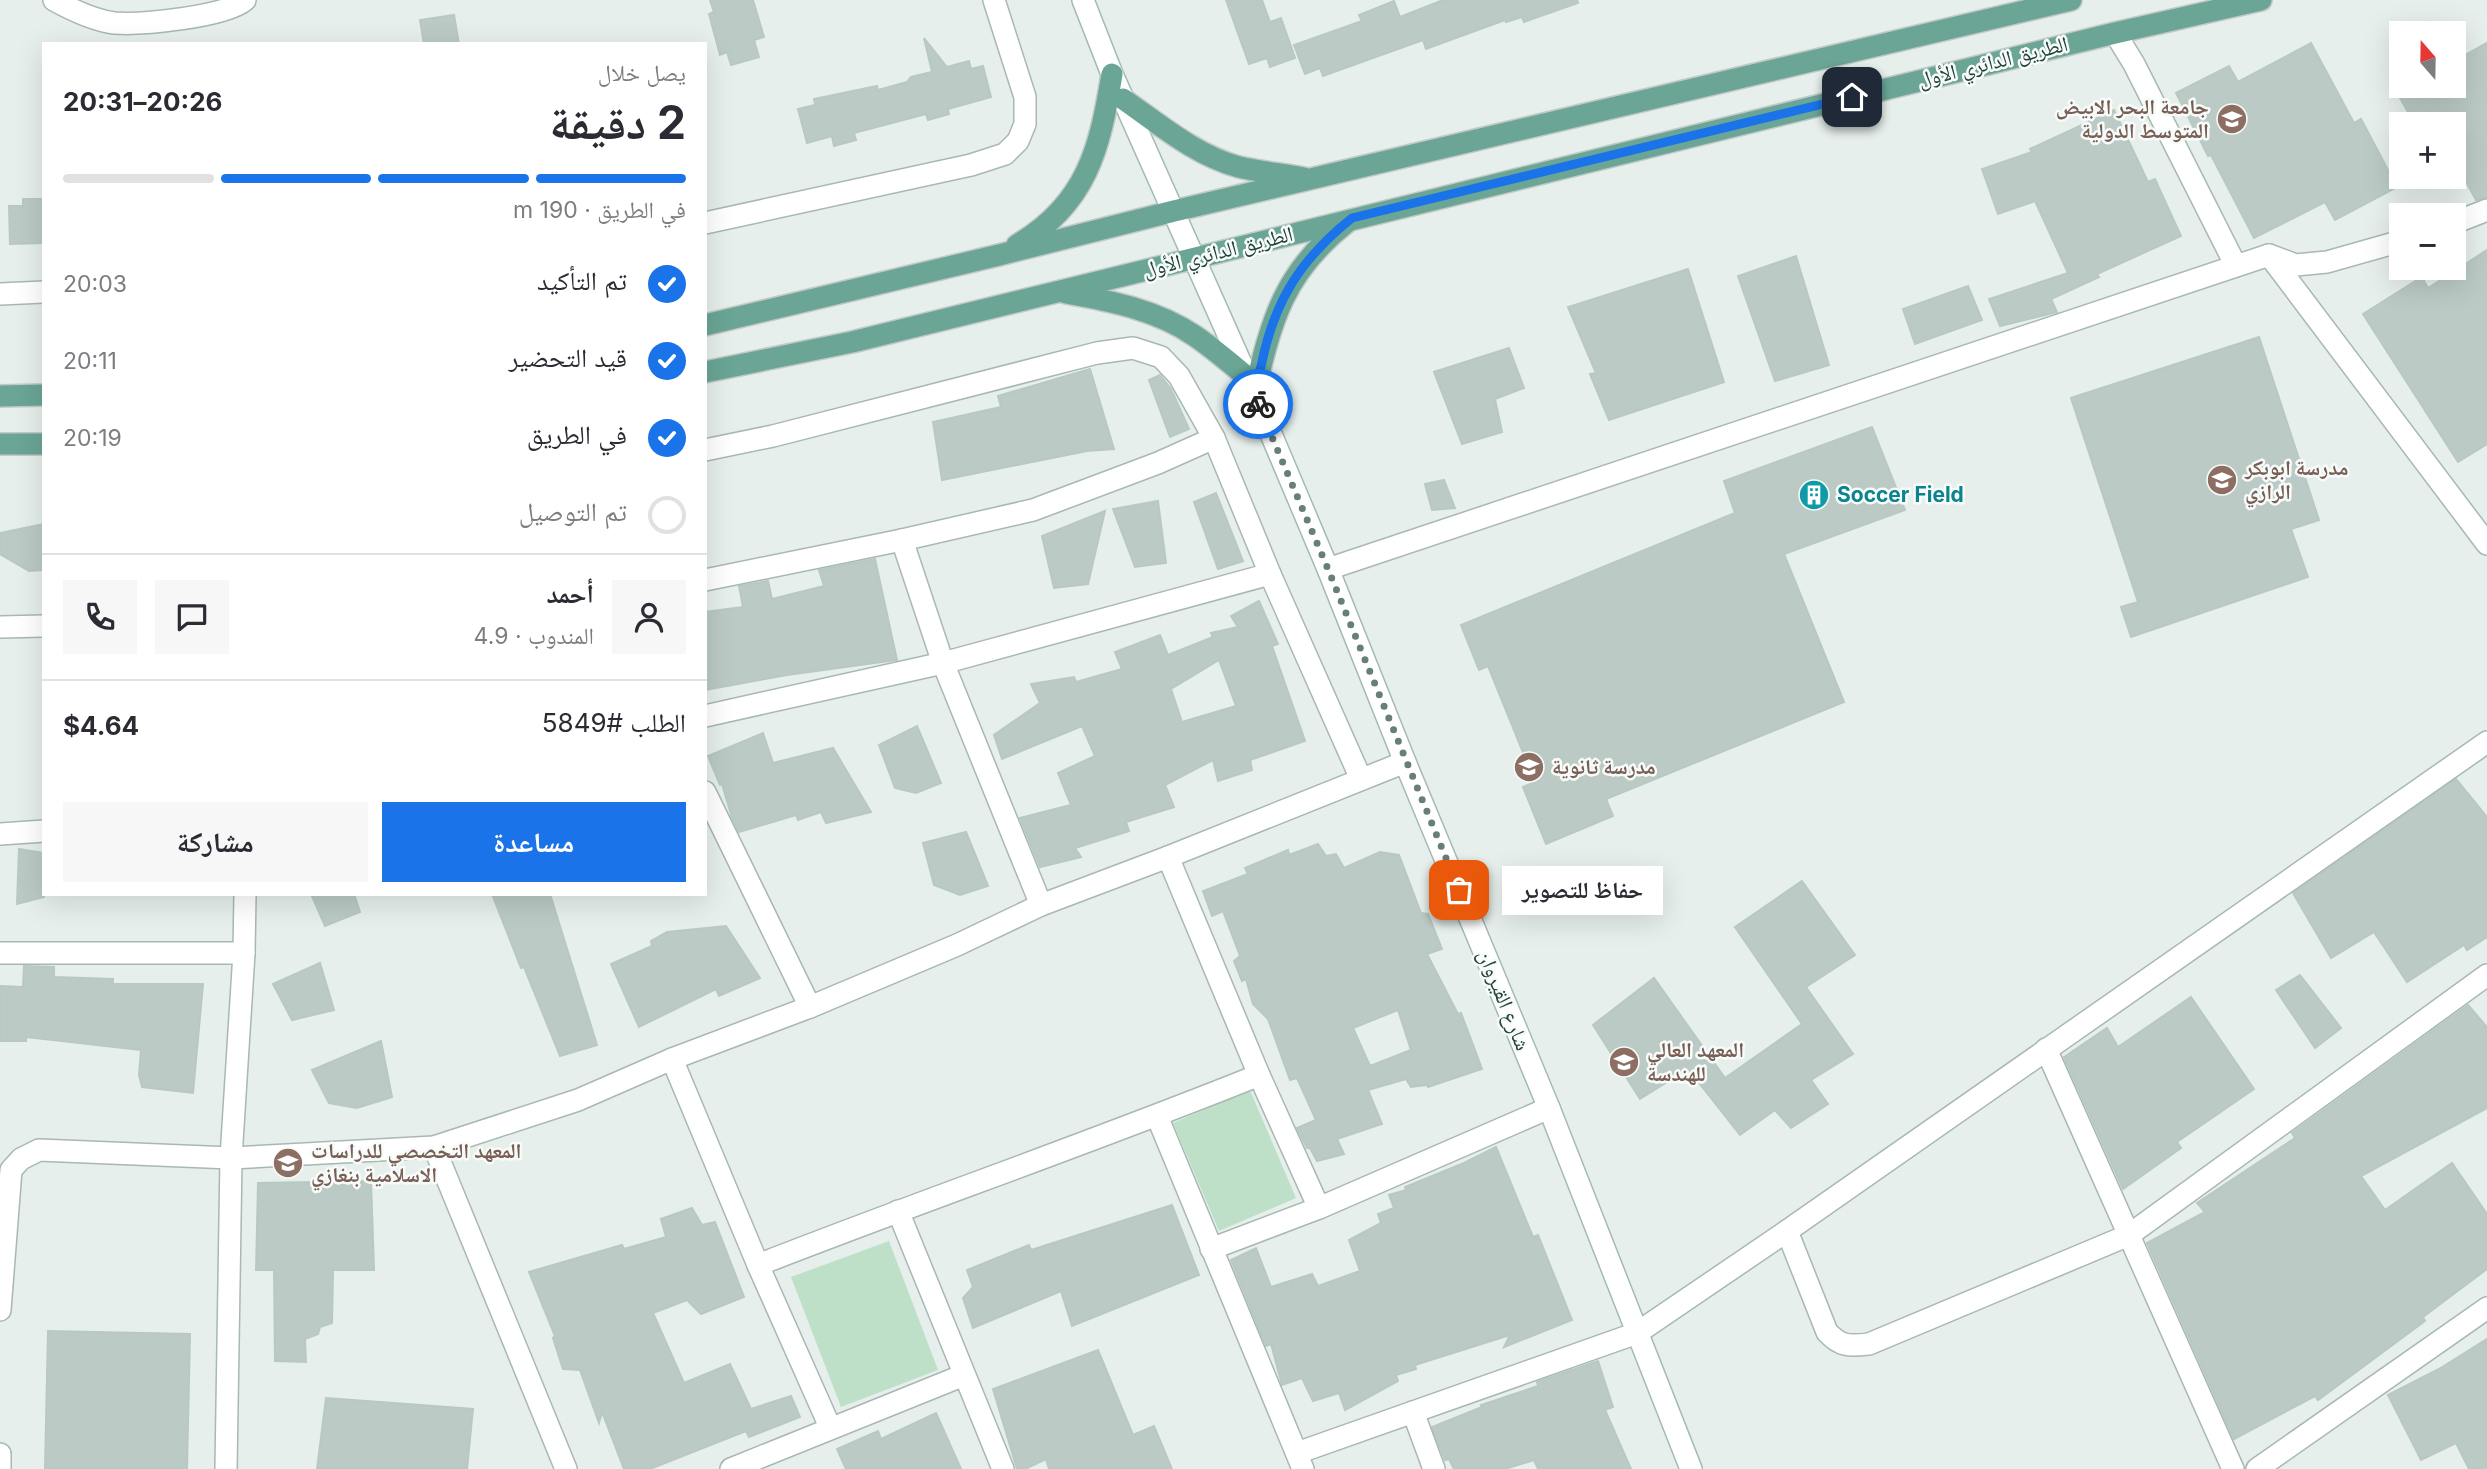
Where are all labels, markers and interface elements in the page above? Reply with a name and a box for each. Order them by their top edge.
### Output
north arrow [2389,21,2466,98]
map controls [2389,21,2466,280]
street label: الطريق الدائري الأول [1915,31,2071,96]
text: يصل خلال [598,59,686,87]
pin [1822,67,1882,127]
icon: home [1833,78,1871,116]
text: 20:26–20:31 [63,86,222,117]
text: 2 دقيقة [550,94,686,150]
place label: جامعة البحر الابيض المتوسط الدولية [2056,94,2209,143]
school or university icon: جامعة البحر الابيض المتوسط الدولية [2215,102,2249,136]
button: + [2389,112,2466,189]
text: في الطريق · 190 m [513,196,686,224]
button: − [2389,203,2466,280]
street label: الطريق الدائري الأول [1140,221,1296,286]
text: تم التأكيد [537,265,627,296]
icon: check [648,265,686,303]
text: 20:03 [63,270,127,298]
text: قيد التحضير [509,342,627,373]
icon: check [648,342,686,380]
text: 20:11 [63,347,117,375]
courier [1223,369,1293,439]
icon: bike [1239,385,1277,423]
text: في الطريق [527,419,627,450]
icon: check [648,419,686,457]
text: 20:19 [63,424,122,452]
place label: مدرسة ابوبكر الرازي [2244,455,2348,508]
school or university icon: مدرسة ابوبكر الرازي [2205,463,2239,497]
building icon: Soccer Field [1797,478,1831,512]
place label: Soccer Field [1837,482,1964,507]
text: تم التوصيل [519,496,627,527]
text: أحمد [546,578,594,609]
button: phone [63,580,137,654]
button: chat [155,580,229,654]
button: person [612,580,686,654]
text: المندوب · 4.9 [474,622,594,650]
text: الطلب #5849 [542,707,686,738]
text: $4.64 [63,710,139,741]
school or university icon: مدرسة ثانوية [1512,750,1546,784]
place label: مدرسة ثانوية [1552,754,1656,779]
button: مشاركة [63,802,368,882]
button: مساعدة [382,802,686,882]
pin [1429,860,1489,920]
callout: حفاظ للتصوير [1501,866,1662,914]
icon: bag [1440,871,1478,909]
text: حفاظ للتصوير [1522,876,1643,904]
street label: شارع القيروان [1472,946,1536,1054]
place label: المعهد العالي للهندسة [1647,1037,1744,1086]
school or university icon: المعهد العالي للهندسة [1607,1045,1641,1079]
place label: المعهد التخصصي للدراسات الاسلامية بنغازي [311,1138,521,1191]
school or university icon: المعهد التخصصي للدراسات الاسلامية بنغازي [271,1146,305,1180]

